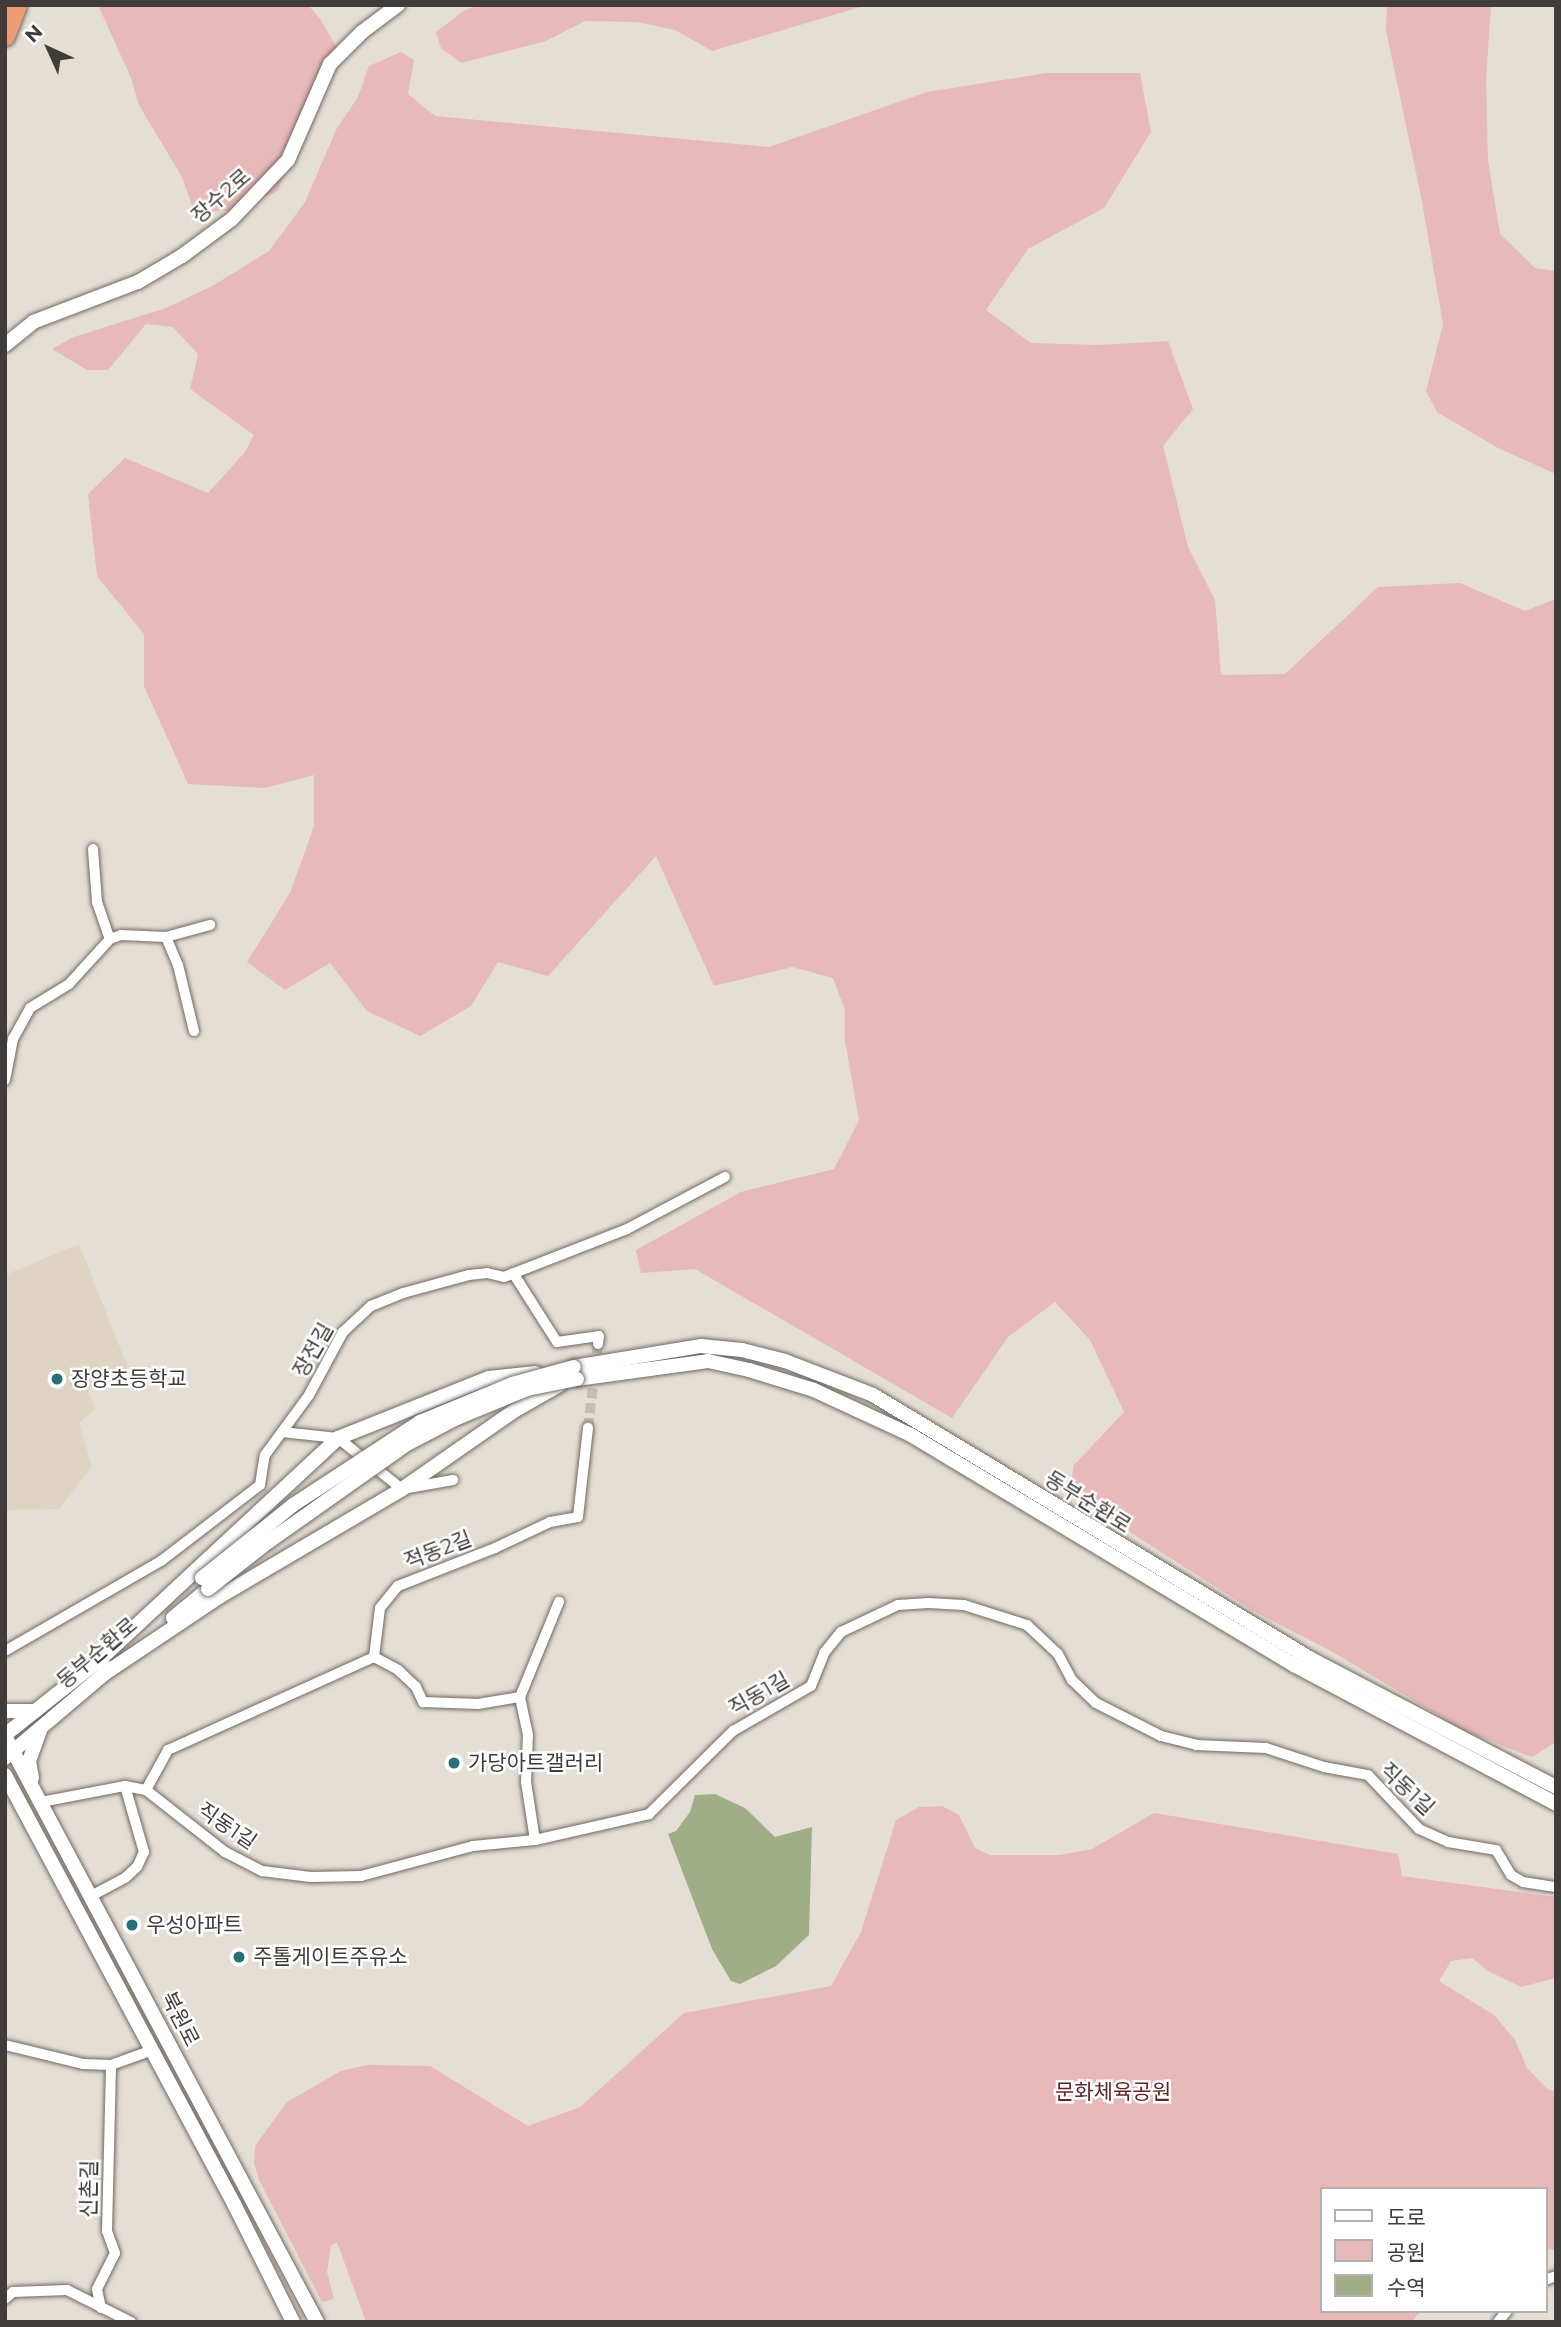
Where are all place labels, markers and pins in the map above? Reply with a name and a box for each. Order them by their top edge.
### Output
place label: 장양초등학교 [71,1366,187,1392]
marker: 장양초등학교 [49,1371,65,1387]
place label: 가당아트갤러리 [468,1750,603,1776]
marker: 가당아트갤러리 [446,1755,462,1771]
place label: 우성아파트 [146,1912,243,1938]
marker: 우성아파트 [124,1917,140,1933]
place label: 주톨게이트주유소 [253,1944,408,1970]
marker: 주톨게이트주유소 [231,1949,247,1965]

